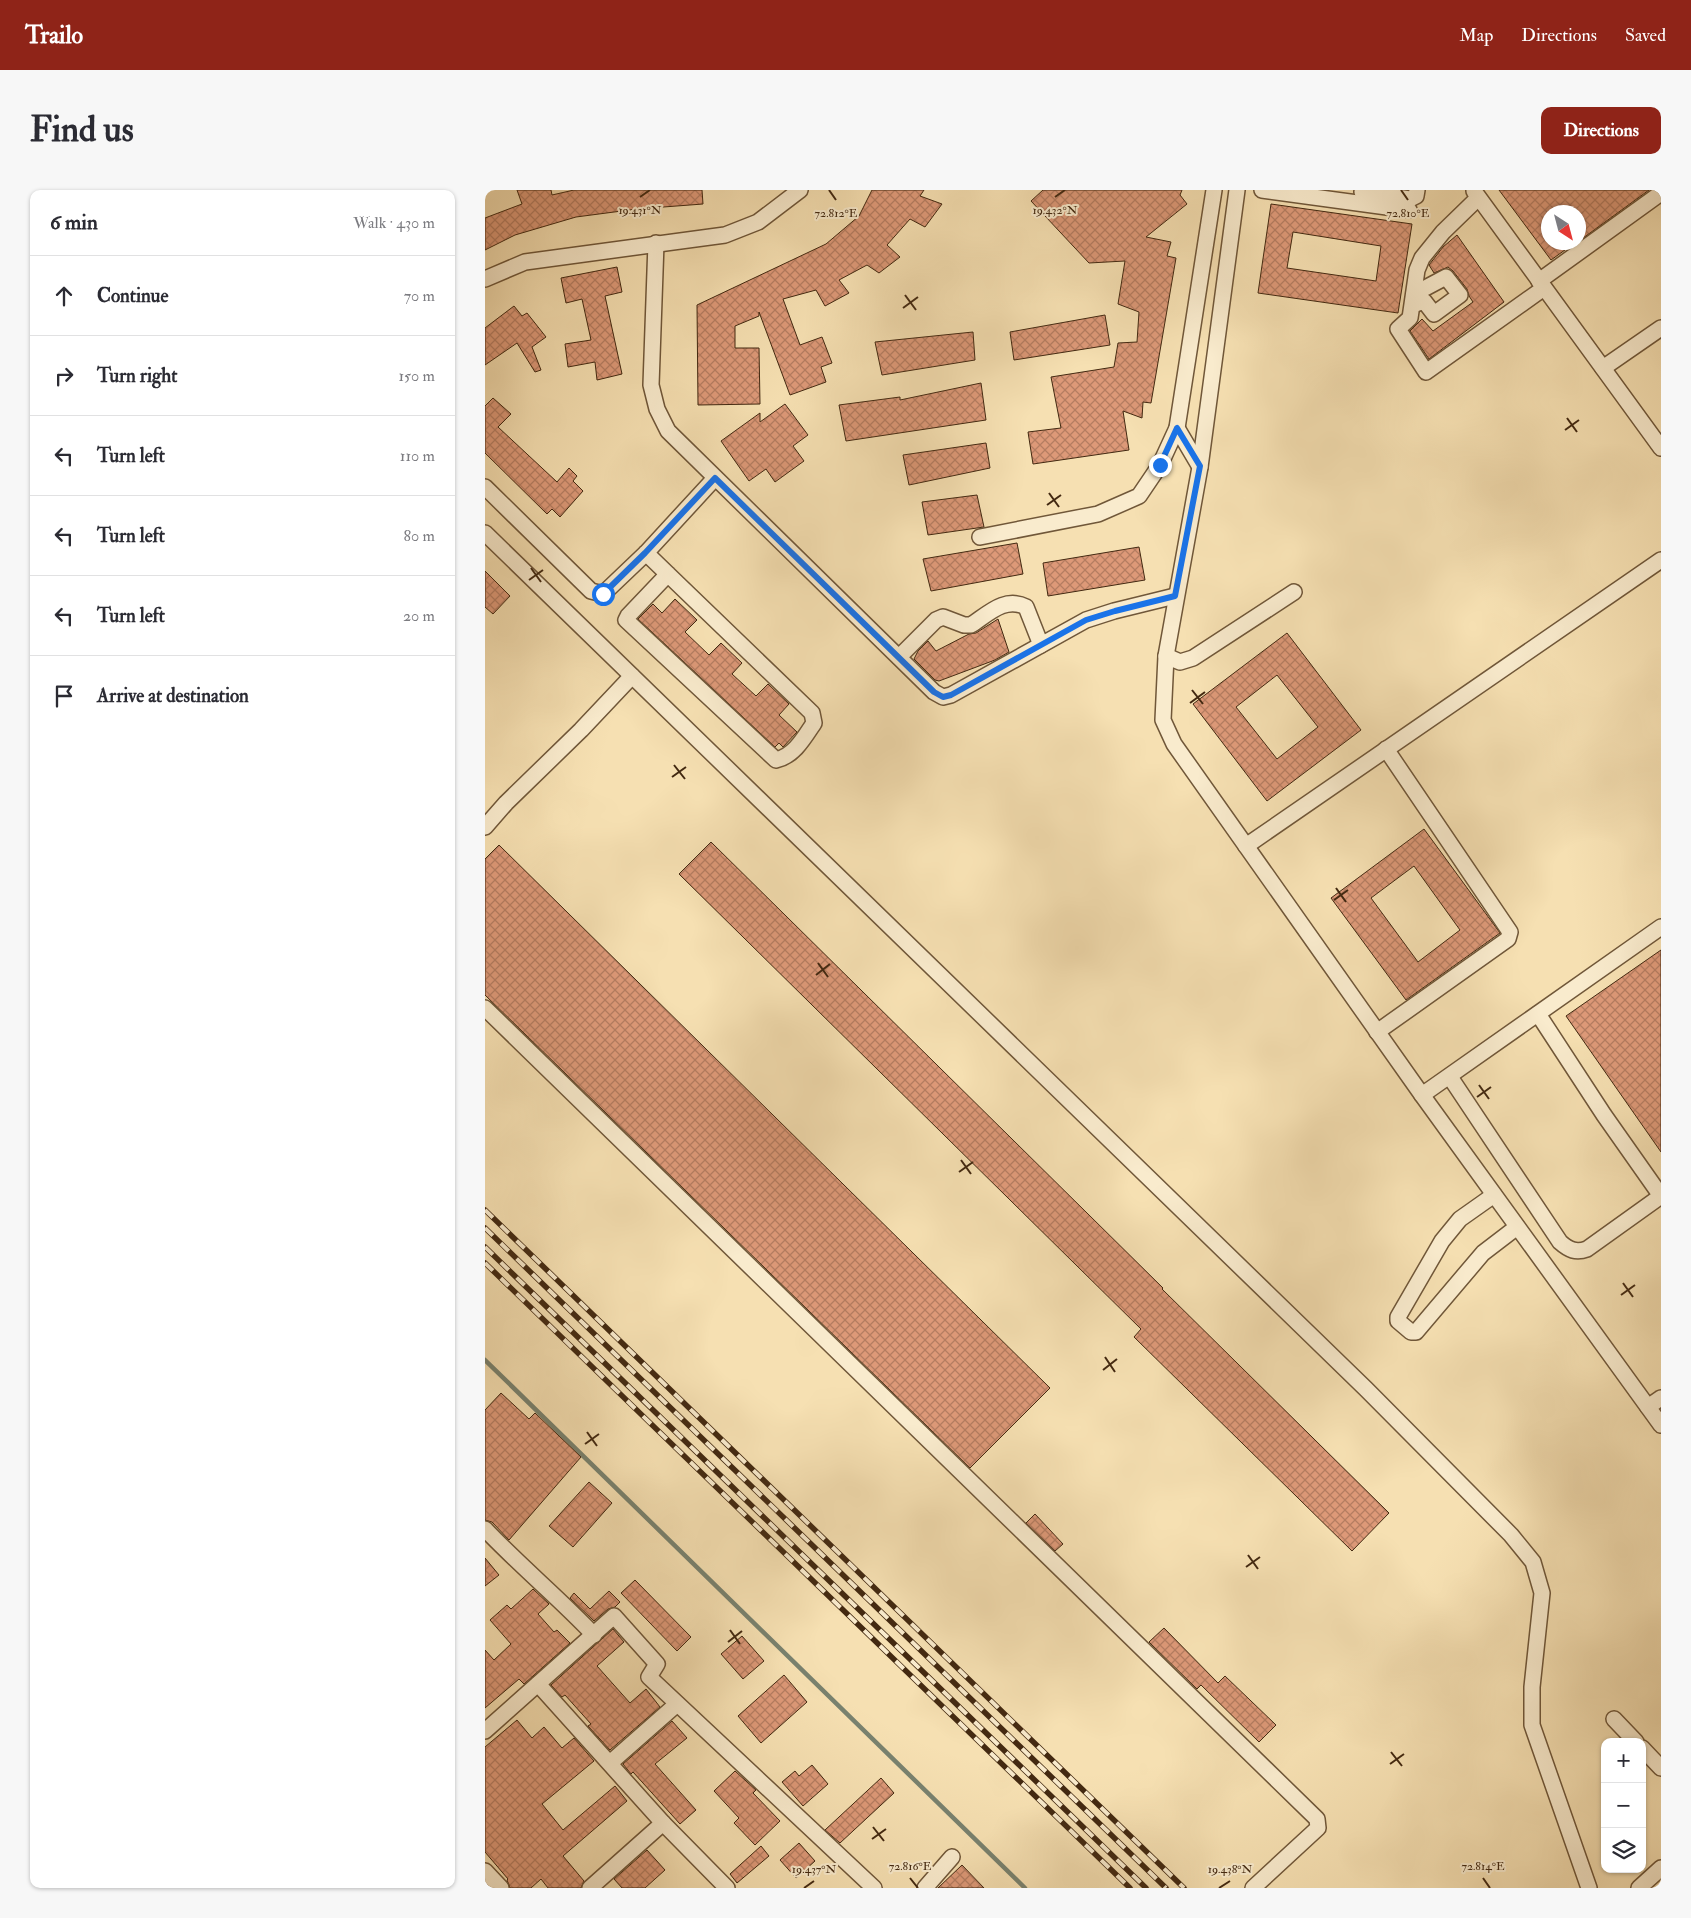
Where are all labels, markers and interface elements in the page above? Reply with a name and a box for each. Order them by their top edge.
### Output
text: Trailo [25,20,83,51]
text: Map [1460,24,1493,47]
text: Directions [1521,24,1597,47]
text: Saved [1625,24,1666,47]
button: Directions [1541,107,1661,154]
text: Find us [30,108,134,152]
text: 19.431°N [618,203,662,218]
text: 19.432°N [1032,203,1078,218]
north arrow [1541,205,1586,250]
text: 72.812°E [815,206,858,221]
text: 72.810°E [1387,206,1430,221]
text: 6 min [50,209,98,236]
text: Walk · 430 m [353,213,435,233]
icon: ahead [50,282,78,310]
text: Continue [97,284,168,308]
text: 70 m [404,286,435,306]
icon: right [50,362,78,390]
text: Turn right [97,364,177,388]
text: 150 m [398,366,435,386]
icon: left [50,442,78,470]
text: Turn left [97,444,165,468]
text: 110 m [400,446,435,466]
route end [1149,454,1172,477]
icon: left [50,522,78,550]
text: Turn left [97,524,165,548]
text: 80 m [404,526,435,546]
route start [592,583,615,606]
icon: left [50,602,78,630]
text: Turn left [97,604,165,628]
text: 20 m [403,606,435,626]
icon: arrive [50,682,78,710]
text: Arrive at destination [97,684,249,708]
map controls [1601,1738,1646,1873]
button: + [1601,1738,1646,1783]
button: − [1601,1783,1646,1828]
button: layers [1601,1828,1646,1873]
text: 72.816°E [889,1859,932,1874]
text: 72.814°E [1461,1859,1505,1874]
text: 19.437°N [792,1862,836,1877]
text: 19.438°N [1208,1862,1253,1877]

